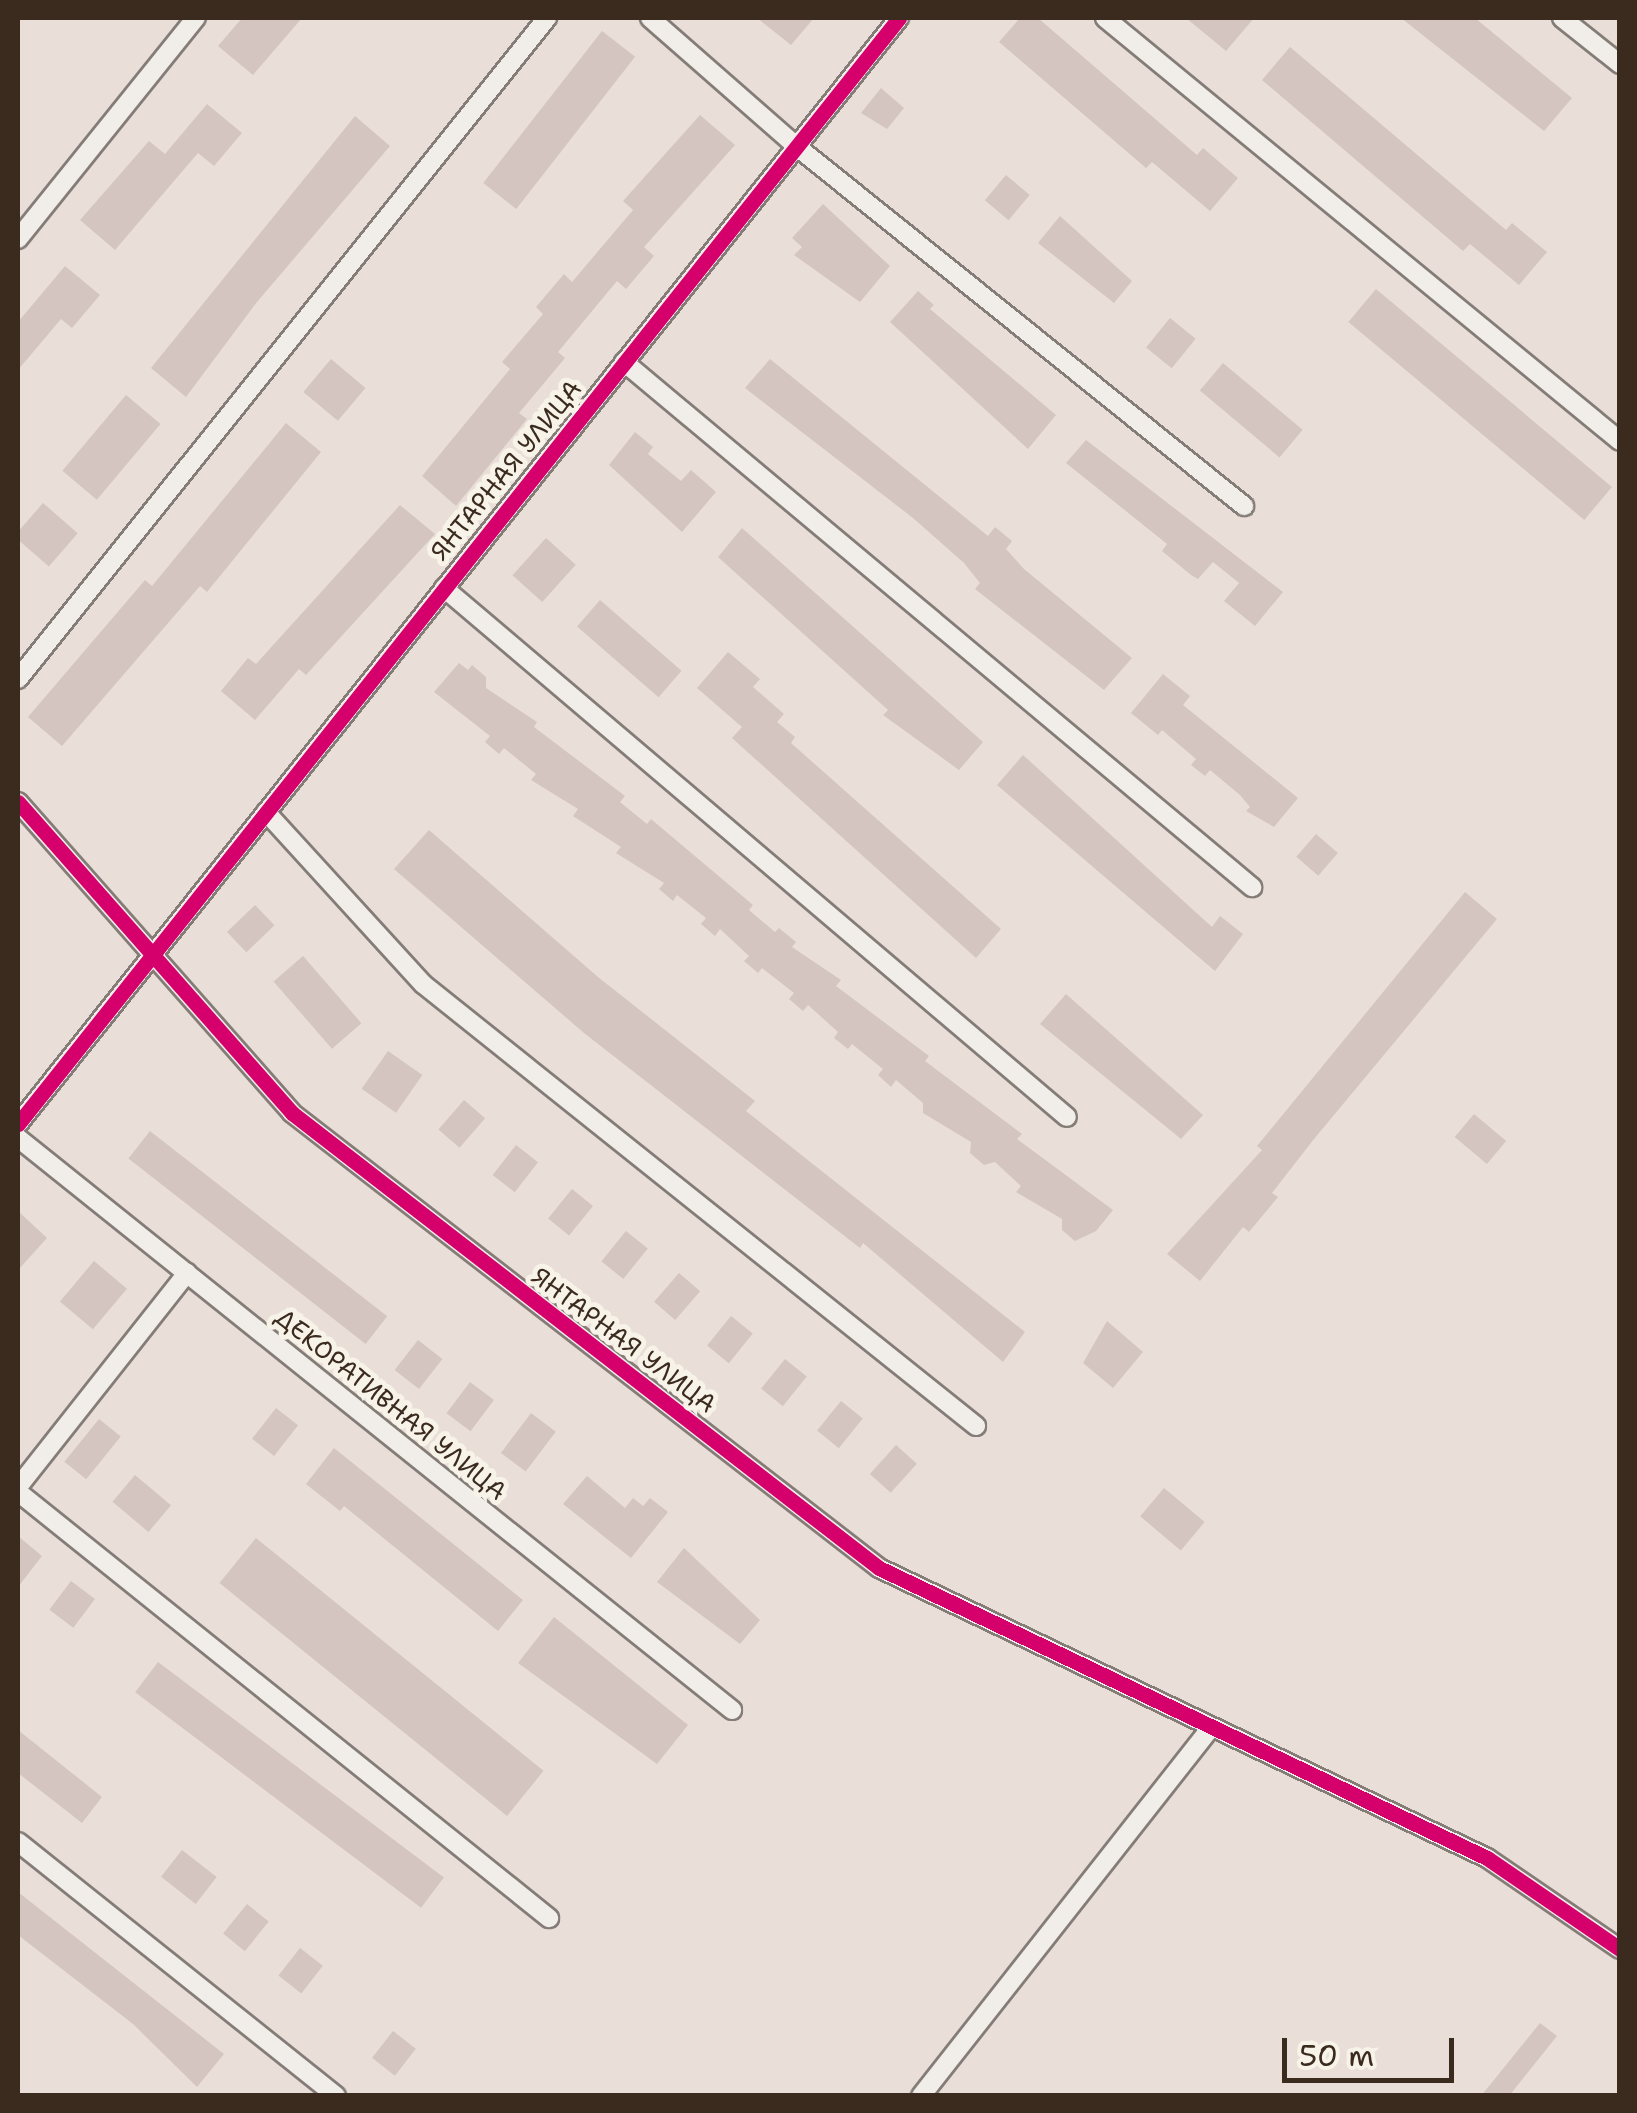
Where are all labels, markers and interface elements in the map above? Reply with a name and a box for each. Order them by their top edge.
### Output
street label: ЯНТАРНАЯ УЛИЦА [424,374,588,566]
street label: ЯНТАРНАЯ УЛИЦА [526,1261,722,1419]
street label: ДЕКОРАТИВНАЯ УЛИЦА [270,1302,512,1506]
scale bar [1287,2018,1460,2080]
text: 50 m [1299,2035,1374,2076]

